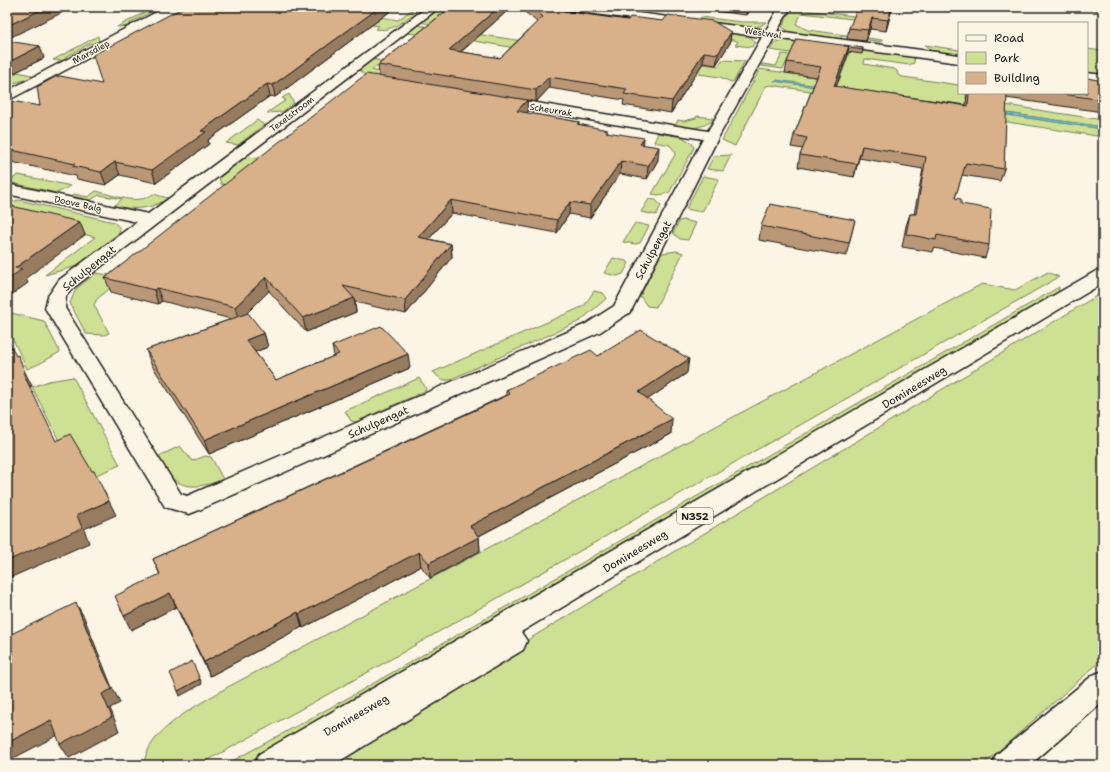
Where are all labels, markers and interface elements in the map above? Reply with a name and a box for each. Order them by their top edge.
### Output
legend [958,22,1088,94]
street label: Westwal [744,24,783,42]
text: Road [994,30,1025,46]
street label: Marsdiep [70,37,112,67]
text: Park [994,50,1020,66]
text: Building [994,70,1040,86]
street label: Texelstroom [267,93,317,135]
street label: Scheurrak [529,101,573,119]
street label: Doove Balg [53,193,103,215]
street label: Schulpengat [632,218,675,282]
street label: Schulpengat [59,242,119,295]
street label: Domineesweg [879,362,949,413]
street label: Schulpengat [345,402,411,443]
road number: N352 [677,508,713,524]
street label: Domineesweg [600,526,670,577]
street label: Domineesweg [321,691,392,740]

